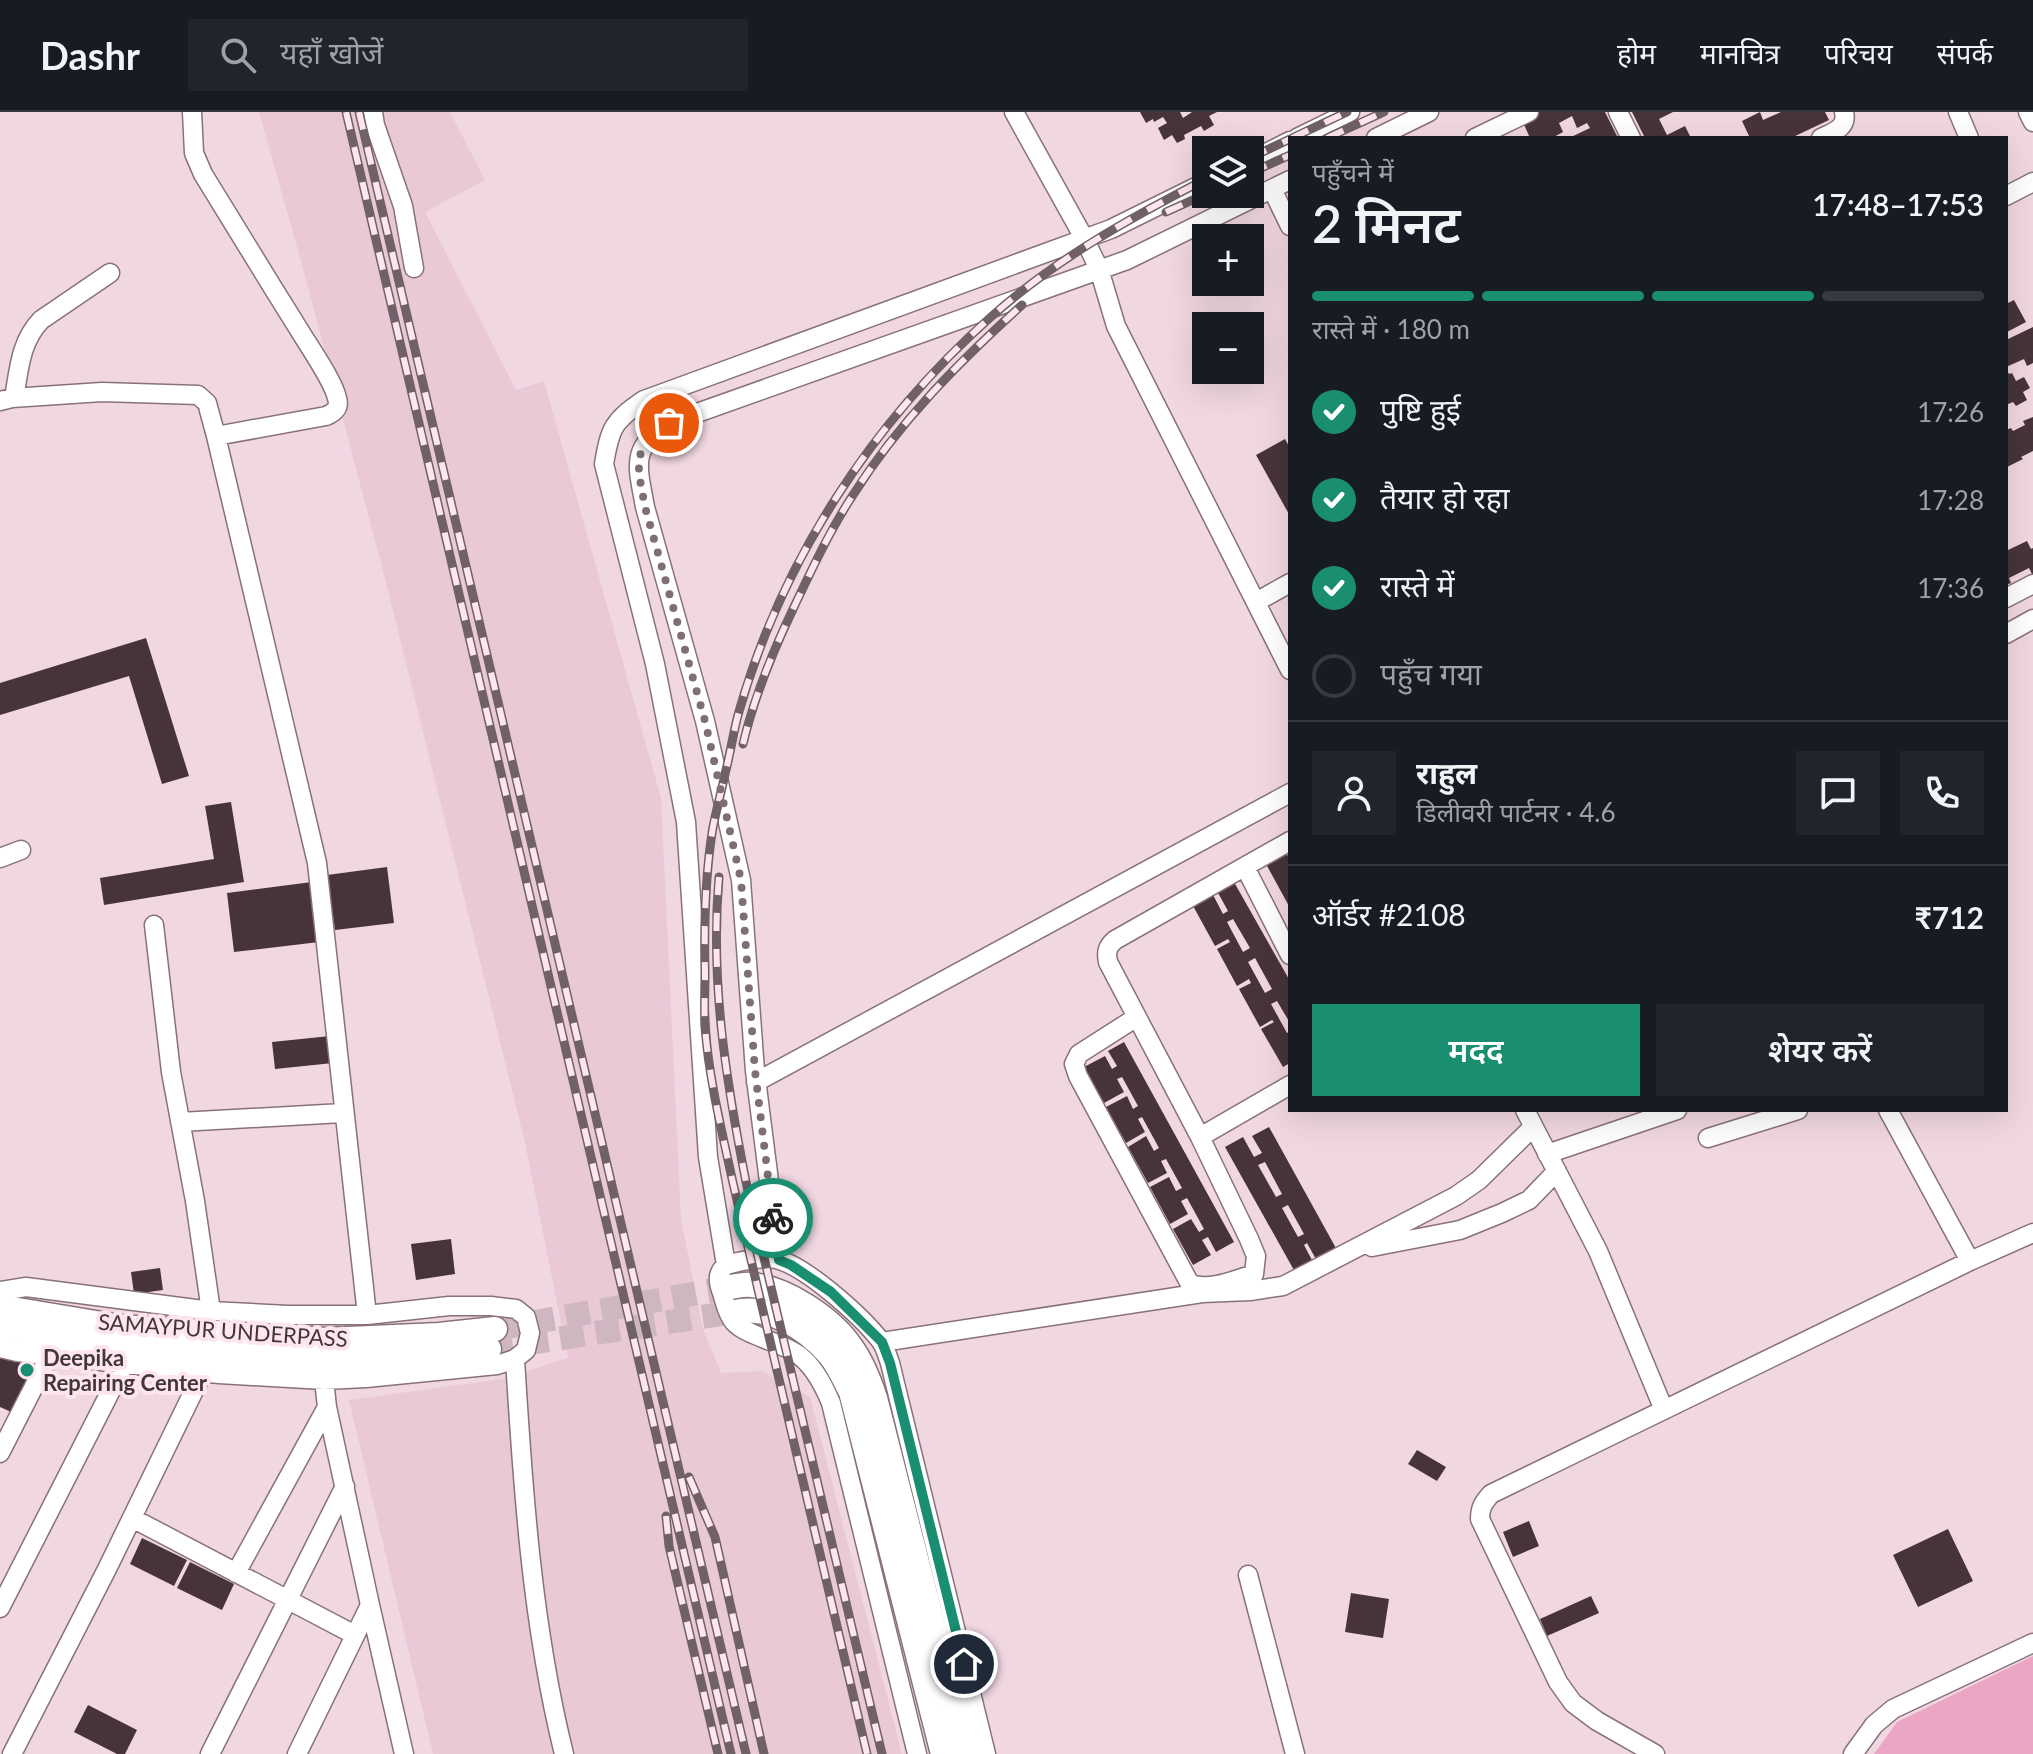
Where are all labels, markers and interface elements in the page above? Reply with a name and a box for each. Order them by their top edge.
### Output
search box [188,19,748,91]
text: Dashr [40,32,140,78]
icon: search [216,33,260,77]
text: यहाँ खोजें [280,34,383,70]
text: होम [1617,36,1656,70]
text: मानचित्र [1700,36,1780,70]
text: परिचय [1824,36,1893,70]
text: संपर्क [1937,36,1993,70]
map controls [1192,136,1264,384]
button: layers [1192,136,1264,208]
text: पहुँचने में [1312,156,1394,188]
text: 17:48–17:53 [1812,186,1984,222]
text: 2 मिनट [1312,192,1461,254]
button: + [1192,224,1264,296]
button: − [1192,312,1264,384]
text: रास्ते में · 180 m [1312,313,1470,345]
pin [635,389,703,457]
icon: check [1312,390,1356,434]
text: पुष्टि हुई [1380,391,1461,427]
text: 17:26 [1917,396,1984,428]
icon: bag [647,401,691,445]
icon: check [1312,478,1356,522]
text: तैयार हो रहा [1380,479,1510,515]
text: 17:28 [1917,484,1984,516]
icon: check [1312,566,1356,610]
text: रास्ते में [1380,567,1454,603]
text: 17:36 [1917,572,1984,604]
text: पहुँच गया [1380,655,1482,691]
button: person [1312,751,1396,835]
button: chat [1796,751,1880,835]
button: phone [1900,751,1984,835]
text: राहुल [1416,754,1477,790]
text: डिलीवरी पार्टनर · 4.6 [1416,796,1616,828]
text: ऑर्डर #2108 [1312,896,1466,932]
text: ₹712 [1914,899,1984,935]
button: मदद [1312,1004,1640,1096]
button: शेयर करें [1656,1004,1984,1096]
courier [733,1178,813,1258]
icon: bike [751,1196,795,1240]
street label: SAMAYPUR UNDERPASS [97,1308,349,1352]
place label: Deepika Repairing Center [43,1344,208,1396]
marker: Deepika Repairing Center [18,1361,36,1379]
pin [930,1630,998,1698]
icon: home [942,1642,986,1686]

